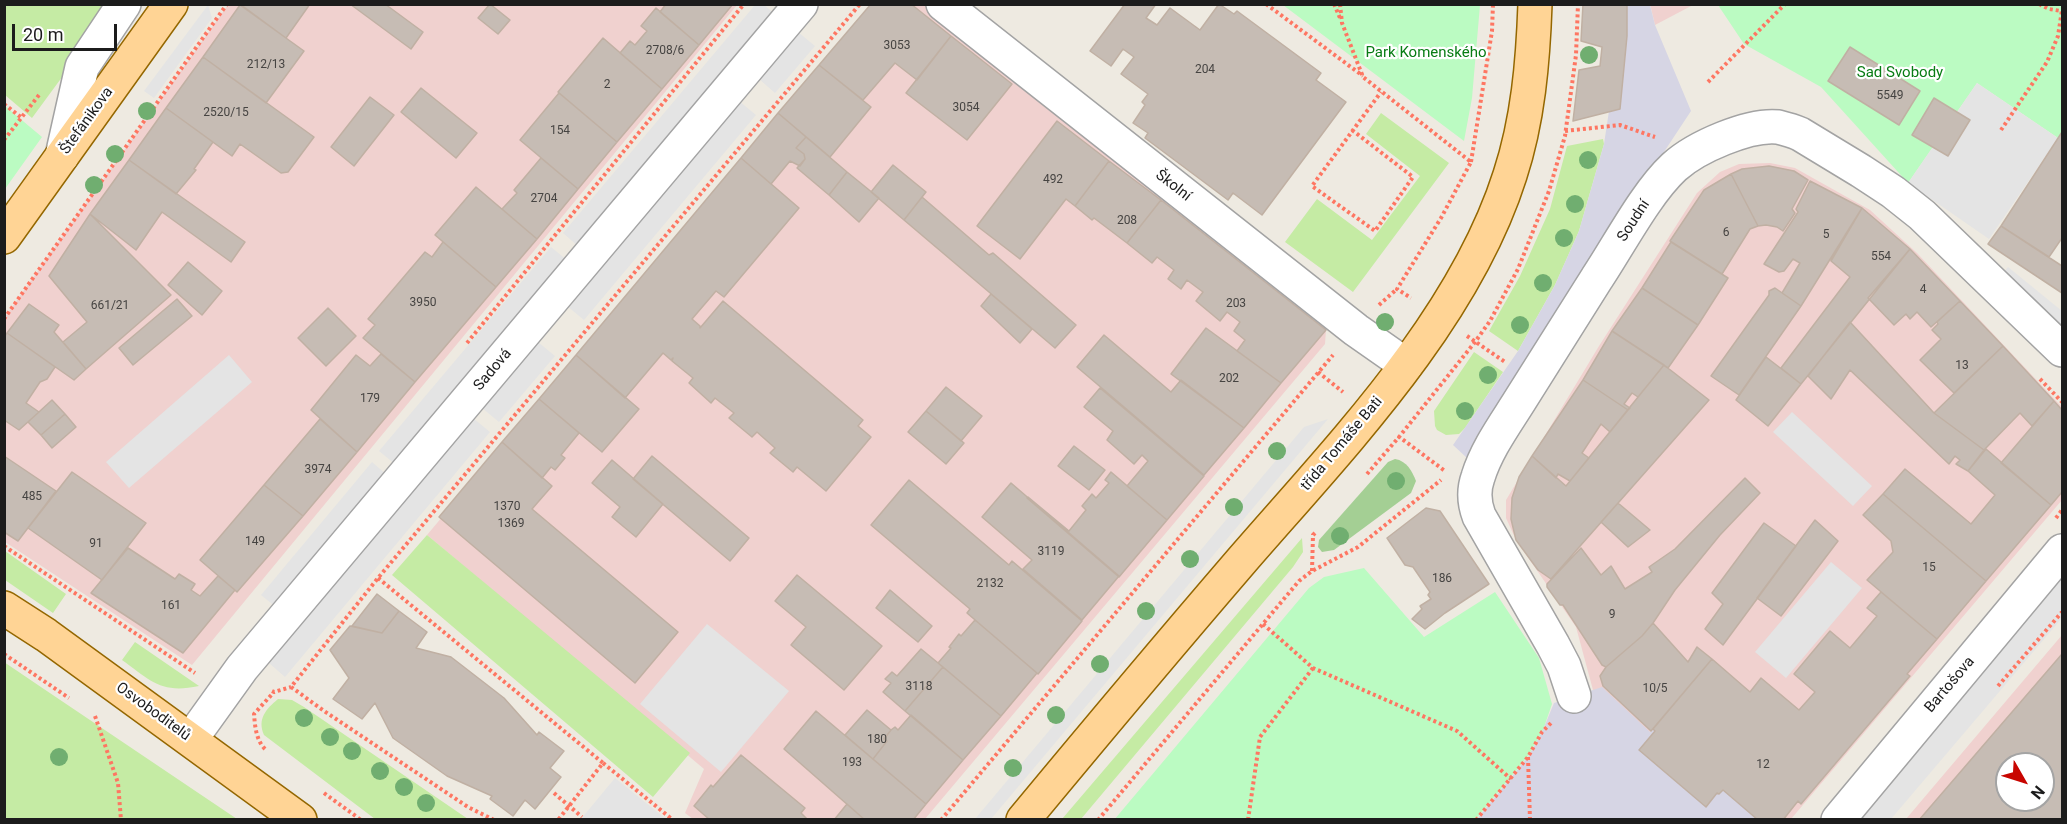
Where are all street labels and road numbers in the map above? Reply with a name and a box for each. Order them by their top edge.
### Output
street label: Štefánikova [57,84,117,158]
street label: Školní [1151,166,1195,206]
street label: Soudní [1614,197,1654,245]
street label: Sadová [470,345,516,395]
street label: třída Tomáše Bati [1297,393,1387,495]
street label: Bartošova [1921,653,1979,717]
street label: Osvoboditelů [112,679,194,745]

